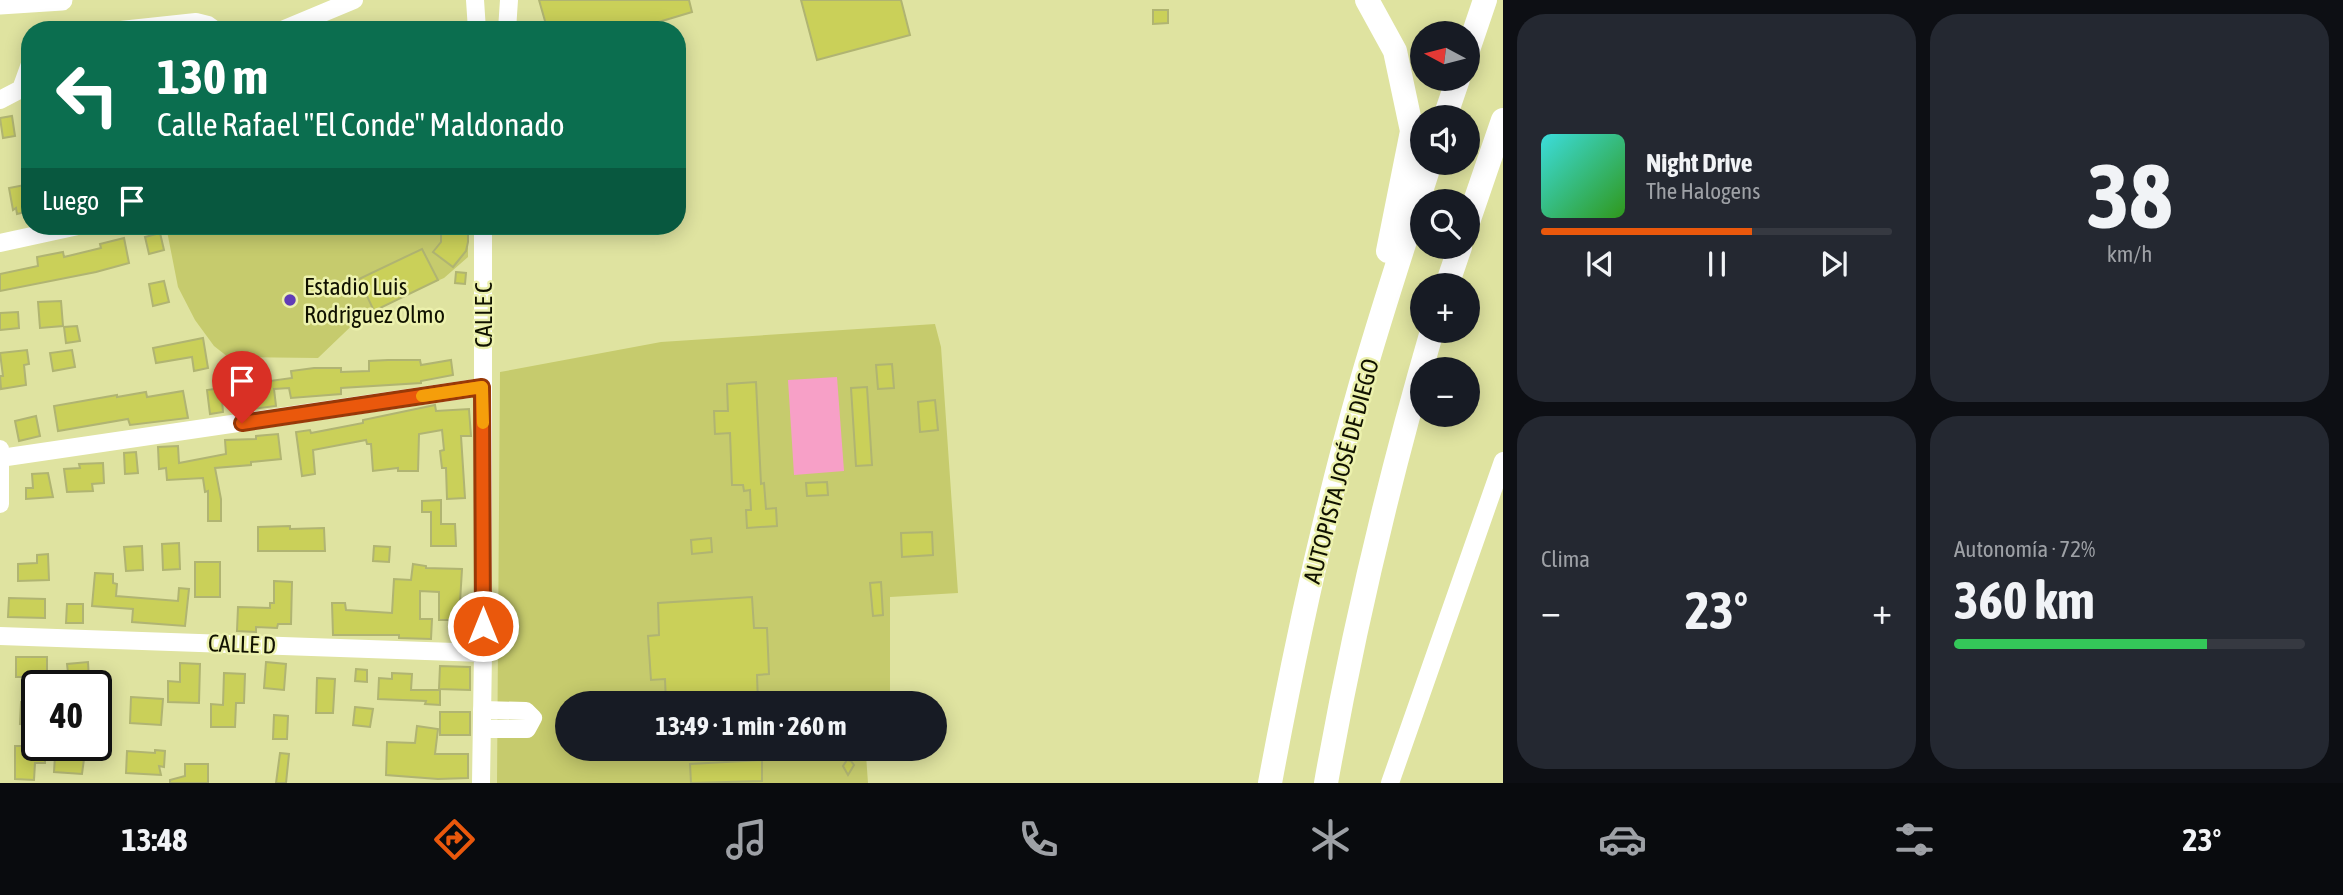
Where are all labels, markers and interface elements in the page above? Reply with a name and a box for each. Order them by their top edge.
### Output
north arrow [1410,21,1480,91]
map controls [1410,21,1480,427]
text: 130 m [157,48,268,104]
icon: left [42,49,133,140]
button: sound [1410,105,1480,175]
text: Calle Rafael "El Conde" Maldonado [157,106,565,143]
text: 38 [2087,143,2172,247]
text: Night Drive [1646,148,1753,178]
text: The Halogens [1646,178,1760,204]
icon: arrive [113,182,151,220]
text: Luego [42,186,99,216]
button: search [1410,189,1480,259]
text: km/h [2107,241,2152,267]
icon: previous [1581,245,1619,283]
icon: pause [1698,245,1736,283]
icon: next [1815,245,1853,283]
place label: Estadio Luis Rodriguez Olmo [304,273,445,328]
button: + [1410,273,1480,343]
street label: CALLE C [470,282,497,348]
marker: Estadio Luis Rodriguez Olmo [282,292,298,308]
pin [212,351,272,423]
street label: AUTOPISTA JOSÉ DE DIEGO [1298,356,1384,586]
button: − [1410,357,1480,427]
icon: arrive [223,362,261,400]
text: Autonomía · 72% [1954,536,2095,562]
text: Clima [1541,546,1590,572]
text: 360 km [1954,570,2095,630]
text: 23° [1685,580,1748,640]
position arrow [446,589,520,663]
text: − [1541,589,1561,632]
text: + [1872,589,1892,632]
street label: CALLE D [208,629,276,659]
speed limit sign: 40 [21,670,112,761]
text: 13:49 · 1 min · 260 m [656,711,846,741]
icon: directions [430,815,479,864]
icon: music [722,815,771,864]
icon: phone [1014,815,1063,864]
icon: climate [1306,815,1355,864]
icon: car [1598,815,1647,864]
icon: filters [1890,815,1939,864]
text: 13:48 [122,821,187,858]
text: 23° [2182,821,2221,858]

